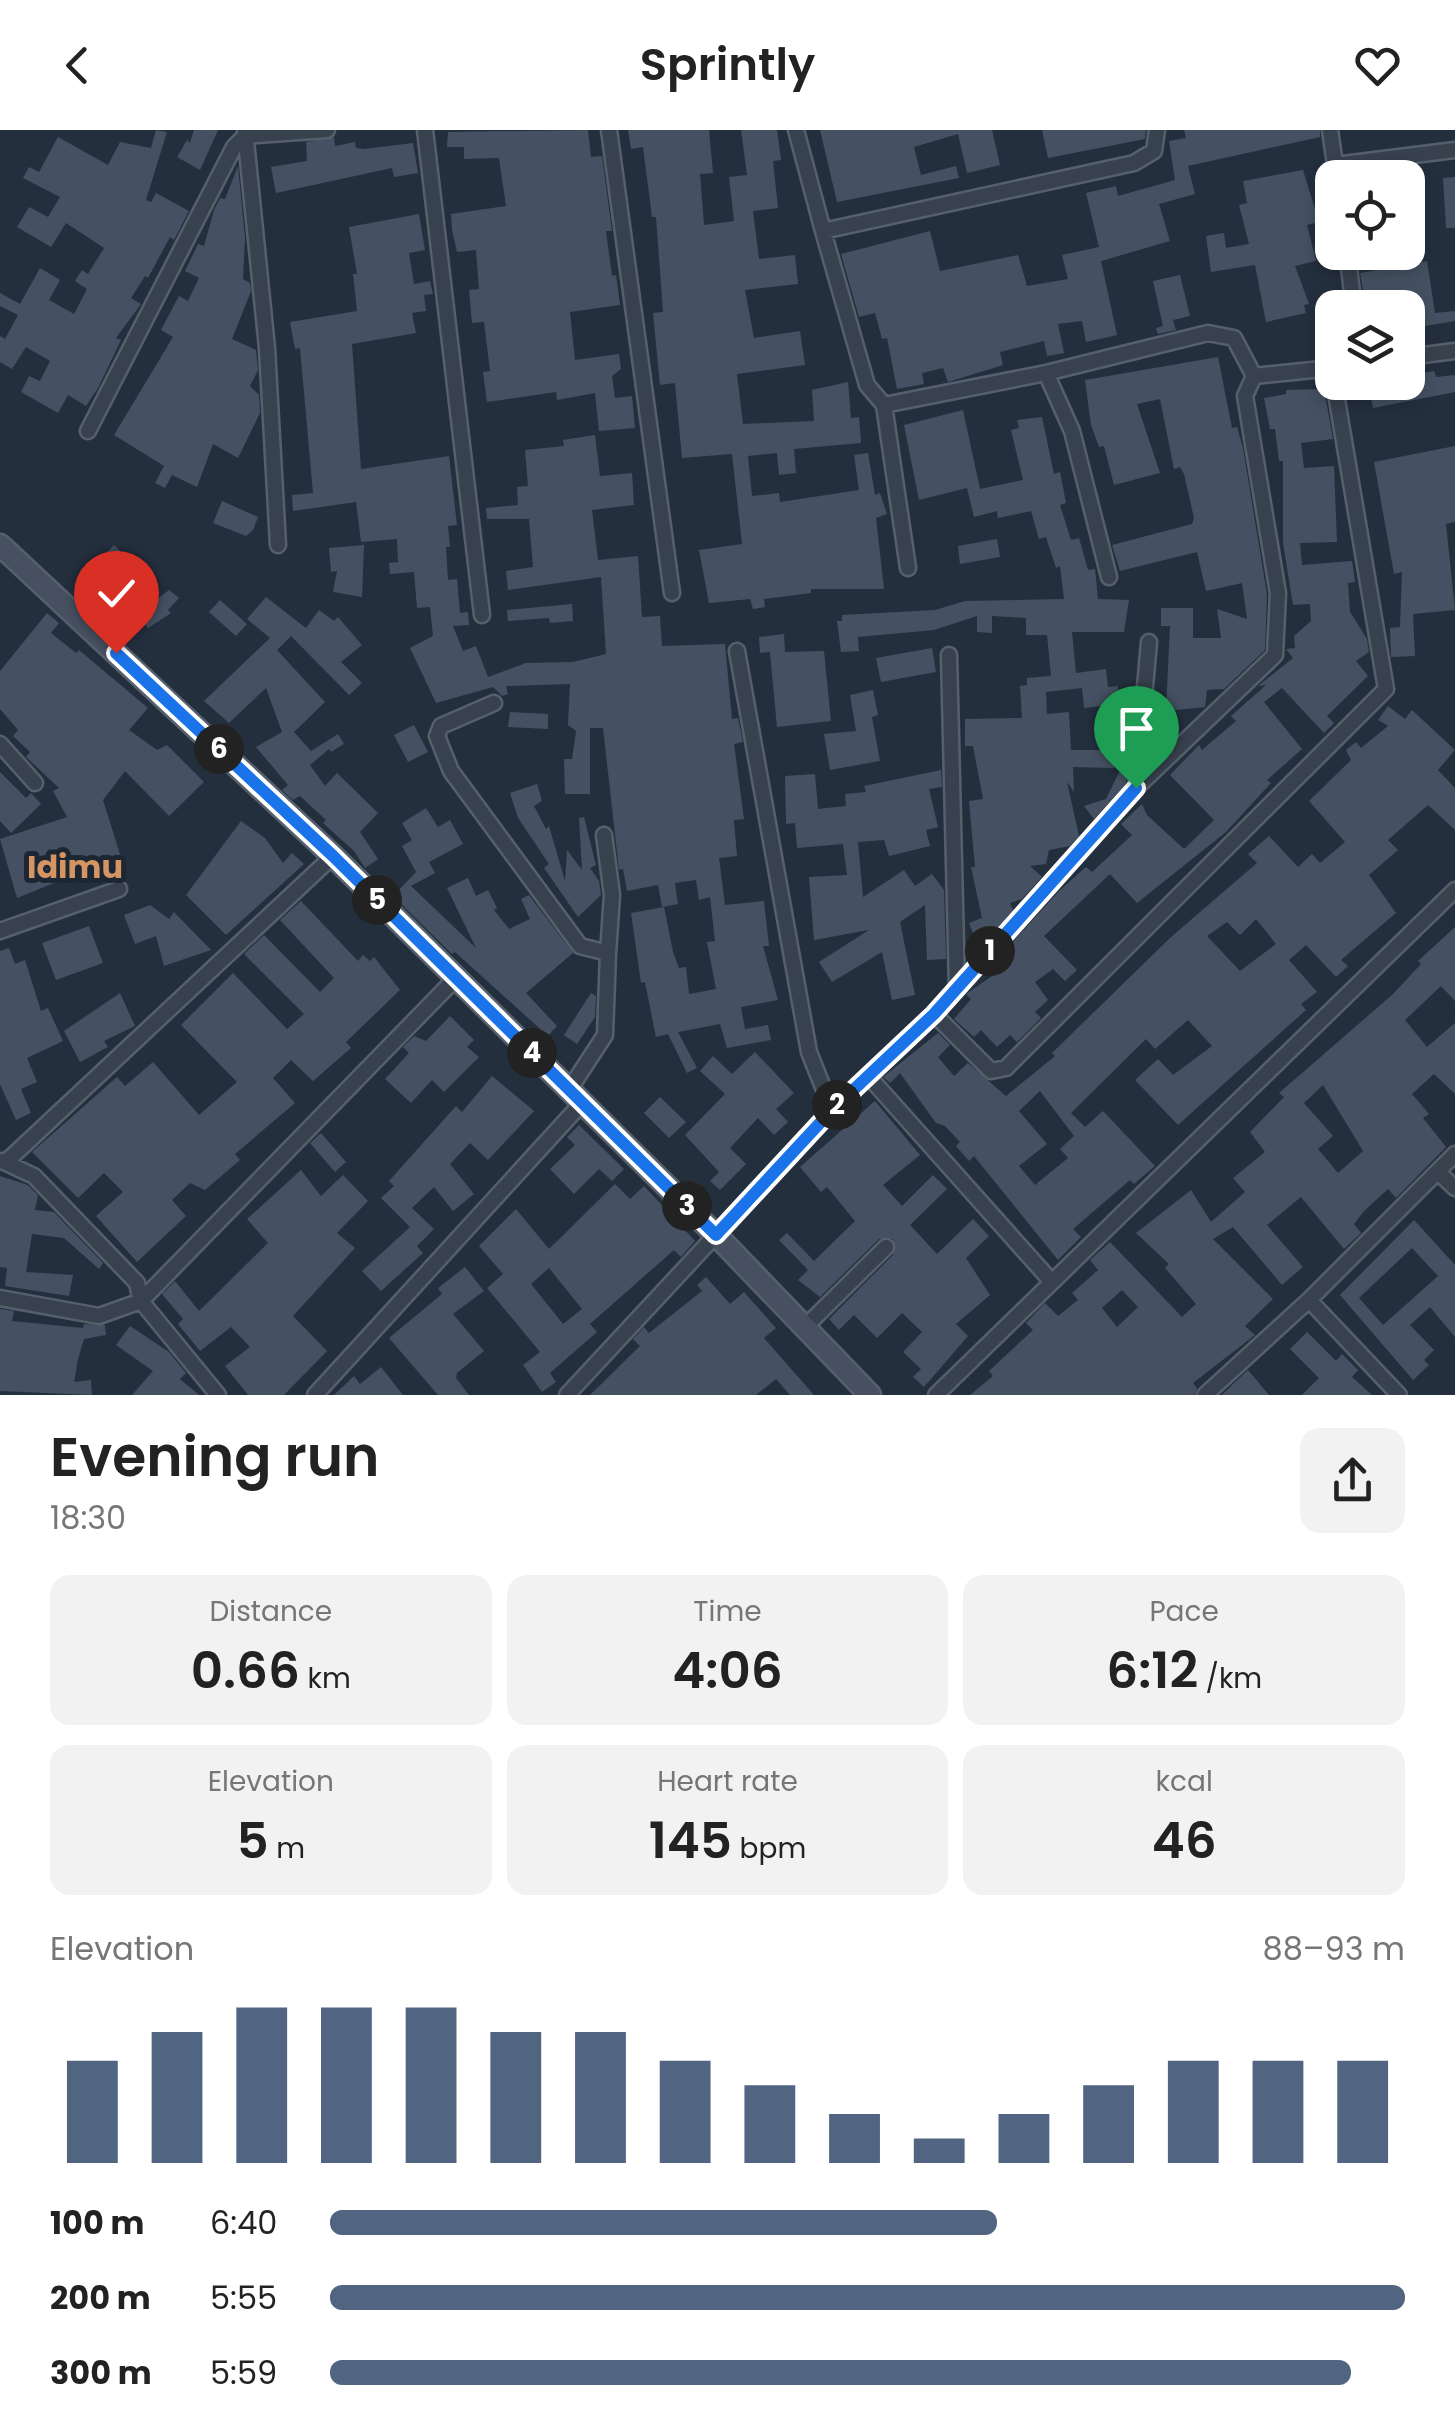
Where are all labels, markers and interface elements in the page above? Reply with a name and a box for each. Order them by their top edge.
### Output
text: Sprintly [640,33,815,96]
icon: back [50,38,105,93]
icon: heart [1350,38,1405,93]
map controls [1315,160,1425,400]
button: locate [1315,160,1425,270]
button: layers [1315,290,1425,400]
pin [74,551,159,654]
icon: check [89,566,144,621]
pin [1094,686,1179,789]
icon: arrive [1109,701,1164,756]
pin: 6 [194,724,244,774]
text: 6 [210,729,228,768]
district label: Idimu [27,844,123,889]
pin: 5 [352,875,402,925]
text: 5 [368,880,386,919]
pin: 1 [965,926,1015,976]
text: 1 [985,931,995,970]
pin: 4 [507,1028,557,1078]
text: 4 [523,1033,541,1072]
pin: 2 [812,1080,862,1130]
text: 2 [829,1085,845,1124]
pin: 3 [662,1181,712,1231]
text: 3 [679,1186,695,1225]
text: Evening run [50,1418,379,1495]
button: share [1300,1428,1405,1533]
text: 18:30 [50,1495,126,1540]
text: Distance [209,1592,332,1631]
text: Time [693,1592,762,1631]
text: Pace [1149,1592,1219,1631]
text: 0.66 [191,1635,300,1706]
text: 4:06 [672,1635,783,1706]
text: 6:12 [1106,1635,1198,1706]
text: km [300,1659,351,1698]
text: /km [1198,1659,1262,1698]
text: Elevation [208,1762,334,1801]
text: Heart rate [657,1762,798,1801]
text: kcal [1156,1762,1213,1801]
text: 5 [237,1805,269,1876]
text: 145 [649,1805,732,1876]
text: 46 [1152,1805,1217,1876]
text: m [269,1829,305,1868]
text: bpm [732,1829,806,1868]
text: Elevation [50,1926,194,1971]
text: 88–93 m [1262,1926,1405,1971]
text: 100 m [50,2200,144,2245]
text: 6:40 [210,2200,277,2245]
text: 200 m [50,2275,151,2320]
text: 5:55 [210,2275,277,2320]
text: 300 m [50,2350,152,2395]
text: 5:59 [210,2350,277,2395]

